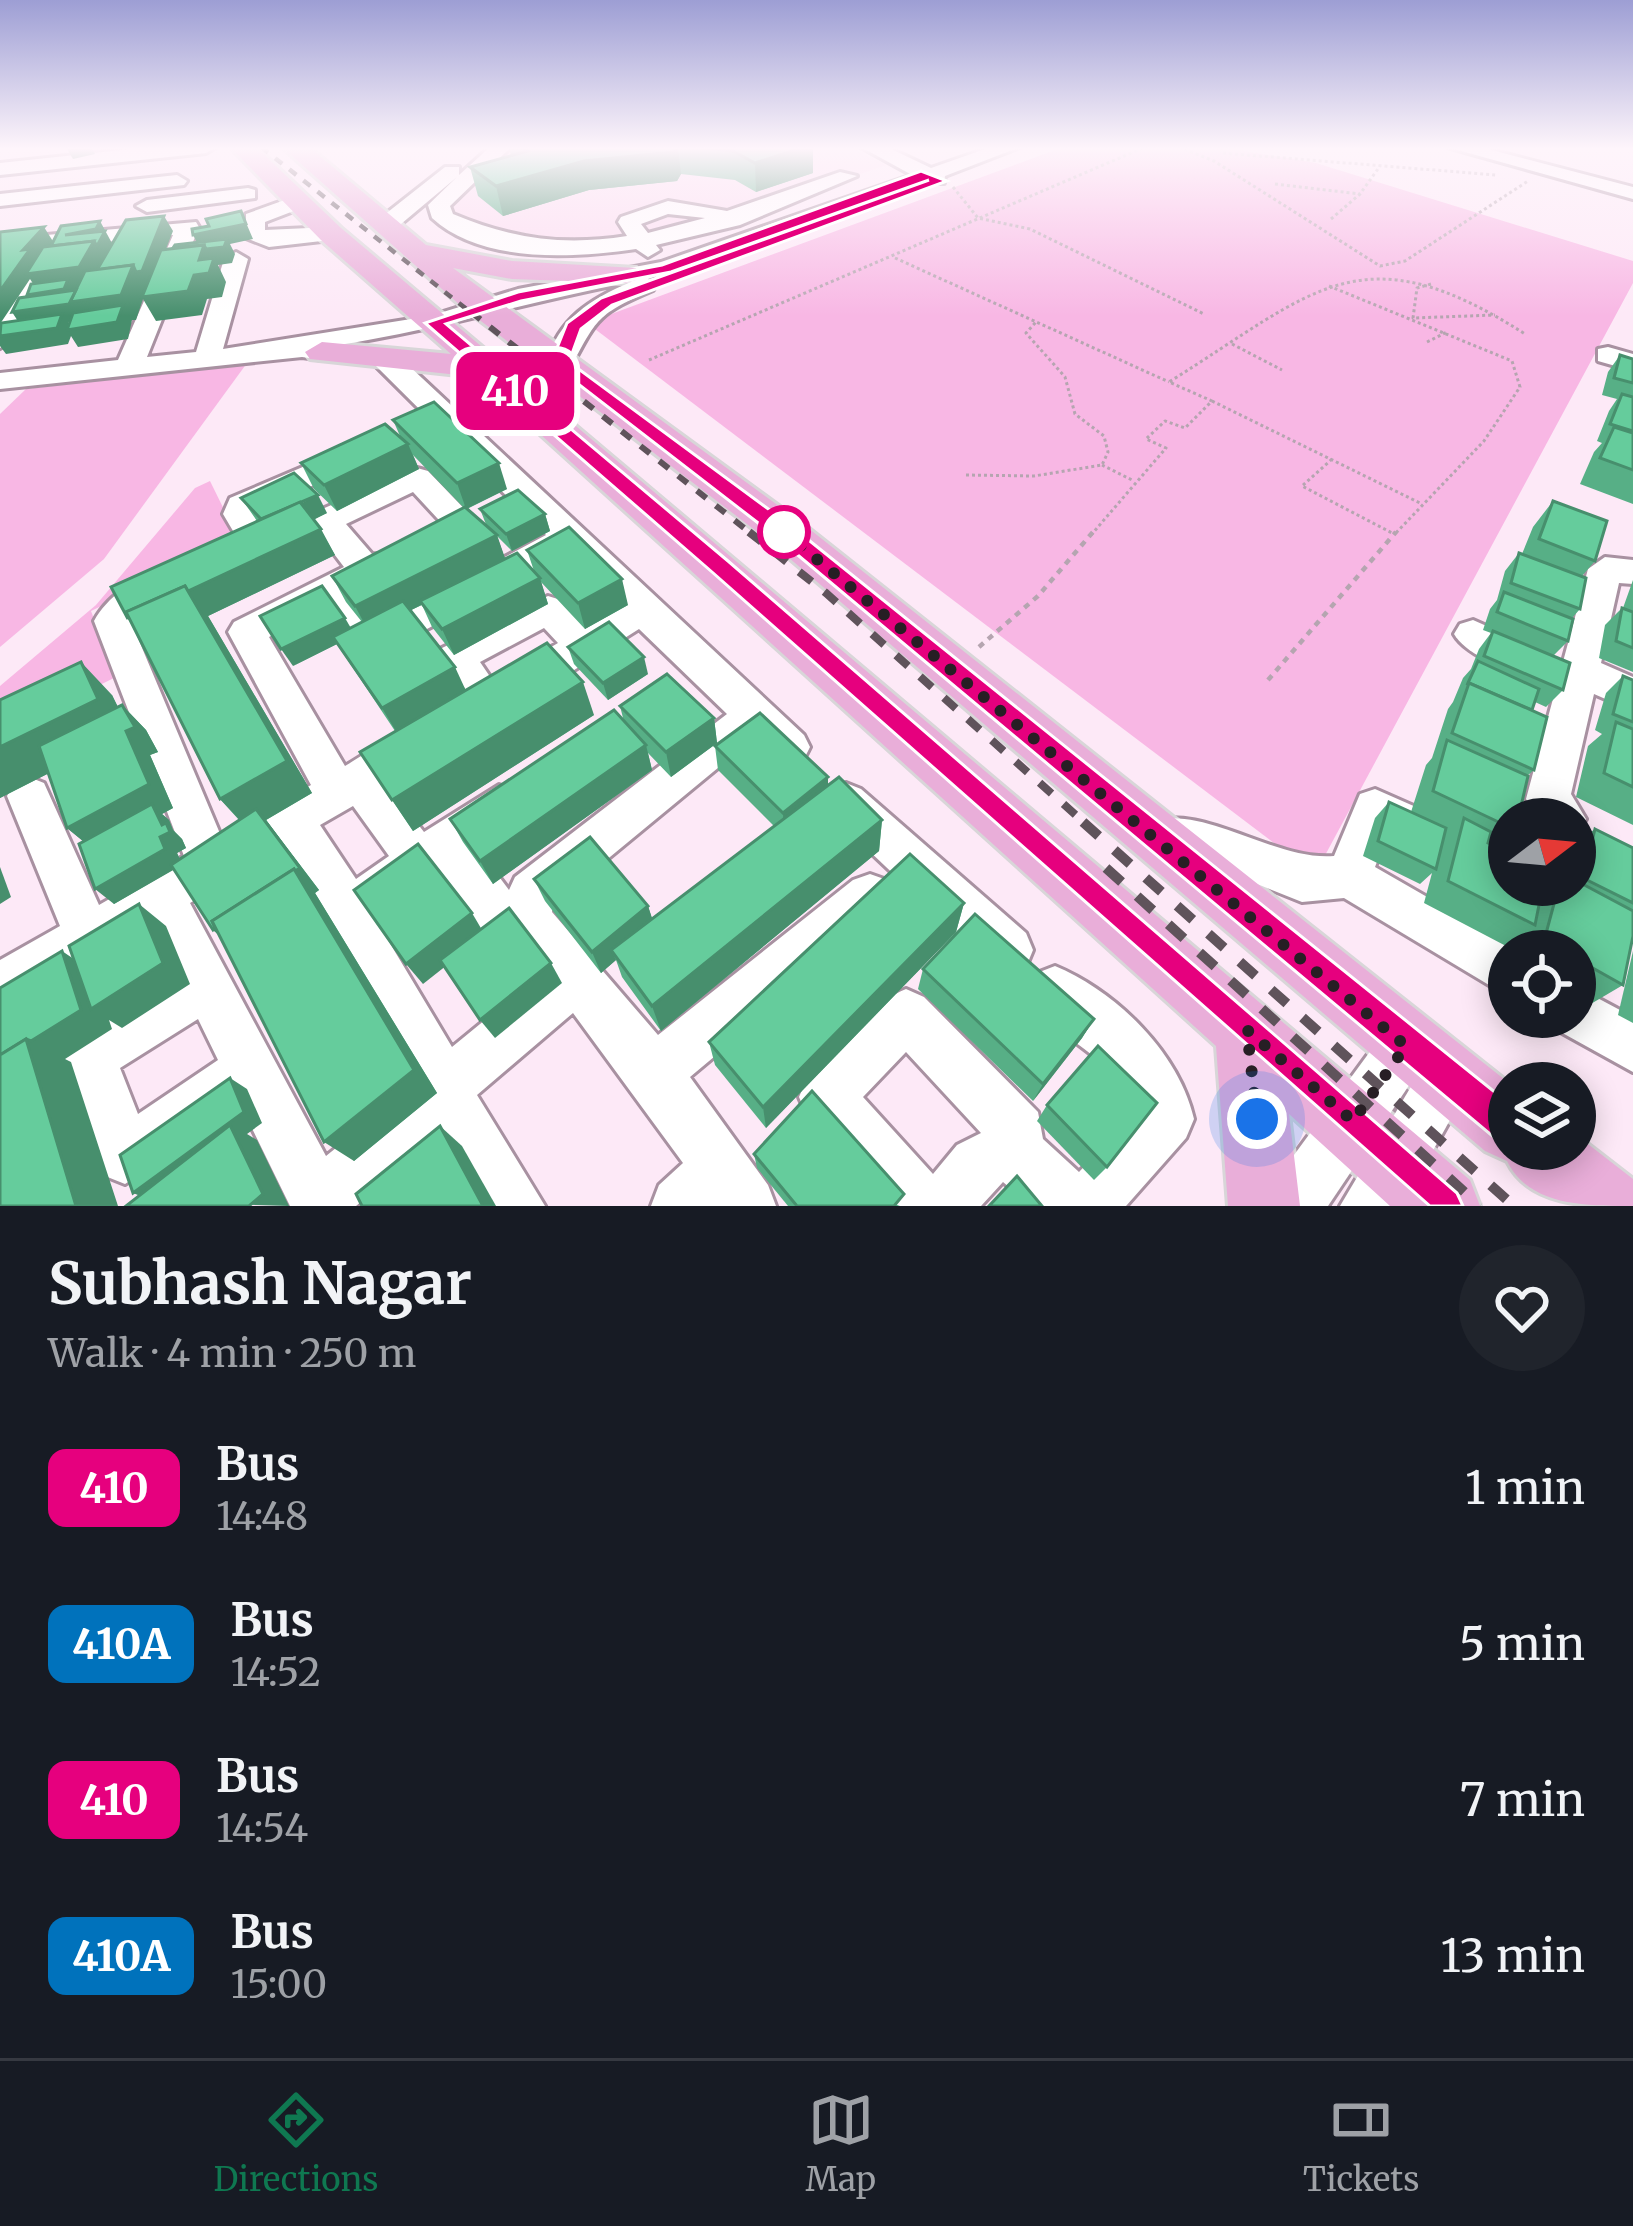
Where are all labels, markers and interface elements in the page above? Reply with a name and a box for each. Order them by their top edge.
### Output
line badge: 410 [446,352,584,430]
text: 410 [480,365,550,417]
unlabelled marker [759,507,809,557]
north arrow [1488,798,1596,906]
map controls [1488,798,1596,1170]
button: locate [1488,930,1596,1038]
button: layers [1488,1062,1596,1170]
your location [1227,1089,1287,1149]
button: heart [1459,1245,1585,1371]
text: Subhash Nagar [48,1248,472,1320]
text: Walk · 4 min · 250 m [48,1329,417,1378]
text: Bus [216,1436,299,1492]
text: 1 min [1465,1460,1585,1516]
text: 410 [79,1462,149,1514]
text: 14:48 [216,1492,308,1541]
text: Bus [230,1592,314,1648]
text: 5 min [1459,1616,1585,1672]
text: 410A [72,1618,170,1670]
text: 14:52 [230,1648,321,1697]
text: Bus [216,1748,299,1804]
text: 7 min [1460,1772,1585,1828]
text: 410 [79,1774,149,1826]
text: 14:54 [216,1804,308,1853]
text: Bus [230,1904,314,1960]
text: 13 min [1440,1928,1585,1984]
text: 410A [72,1930,170,1982]
text: 15:00 [230,1960,327,2009]
tab: Directions [214,2087,379,2200]
tab: Map [806,2087,876,2200]
tab: Tickets [1303,2087,1419,2200]

